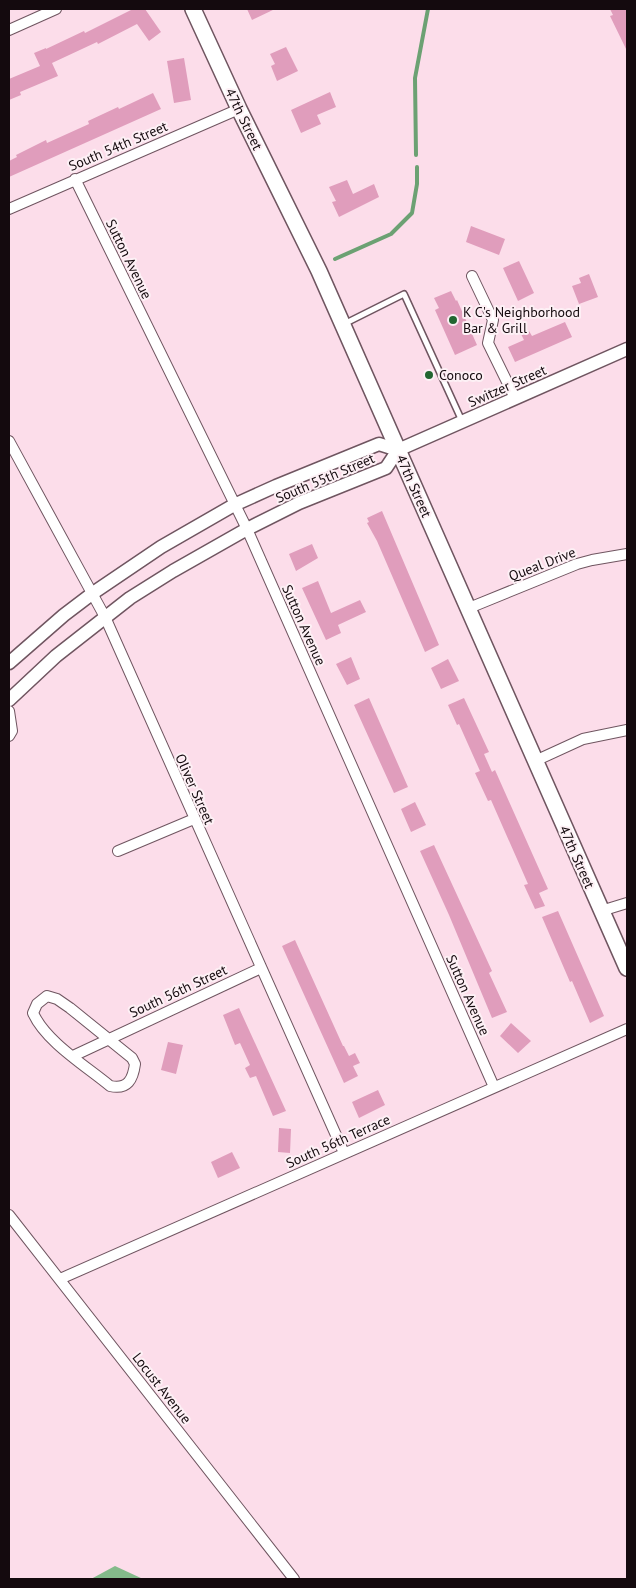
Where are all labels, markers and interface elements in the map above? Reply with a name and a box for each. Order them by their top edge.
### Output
street label: 47th Street [221,85,267,153]
street label: South 54th Street [66,117,170,175]
street label: Sutton Avenue [102,216,156,302]
place label: K C's Neighborhood Bar & Grill [463,303,580,337]
marker: K C's Neighborhood Bar & Grill [447,314,459,326]
street label: Switzer Street [465,361,549,411]
place label: Conoco [439,366,483,384]
marker: Conoco [423,369,435,381]
street label: South 55th Street [273,449,377,507]
street label: 47th Street [392,452,436,520]
street label: Queal Drive [506,543,578,585]
street label: Sutton Avenue [278,582,330,668]
street label: Oliver Street [171,751,219,827]
street label: 47th Street [555,823,599,891]
street label: Sutton Avenue [442,952,494,1038]
street label: South 56th Street [126,960,230,1022]
street label: South 56th Terrace [283,1110,393,1172]
street label: Locust Avenue [129,1349,195,1427]

